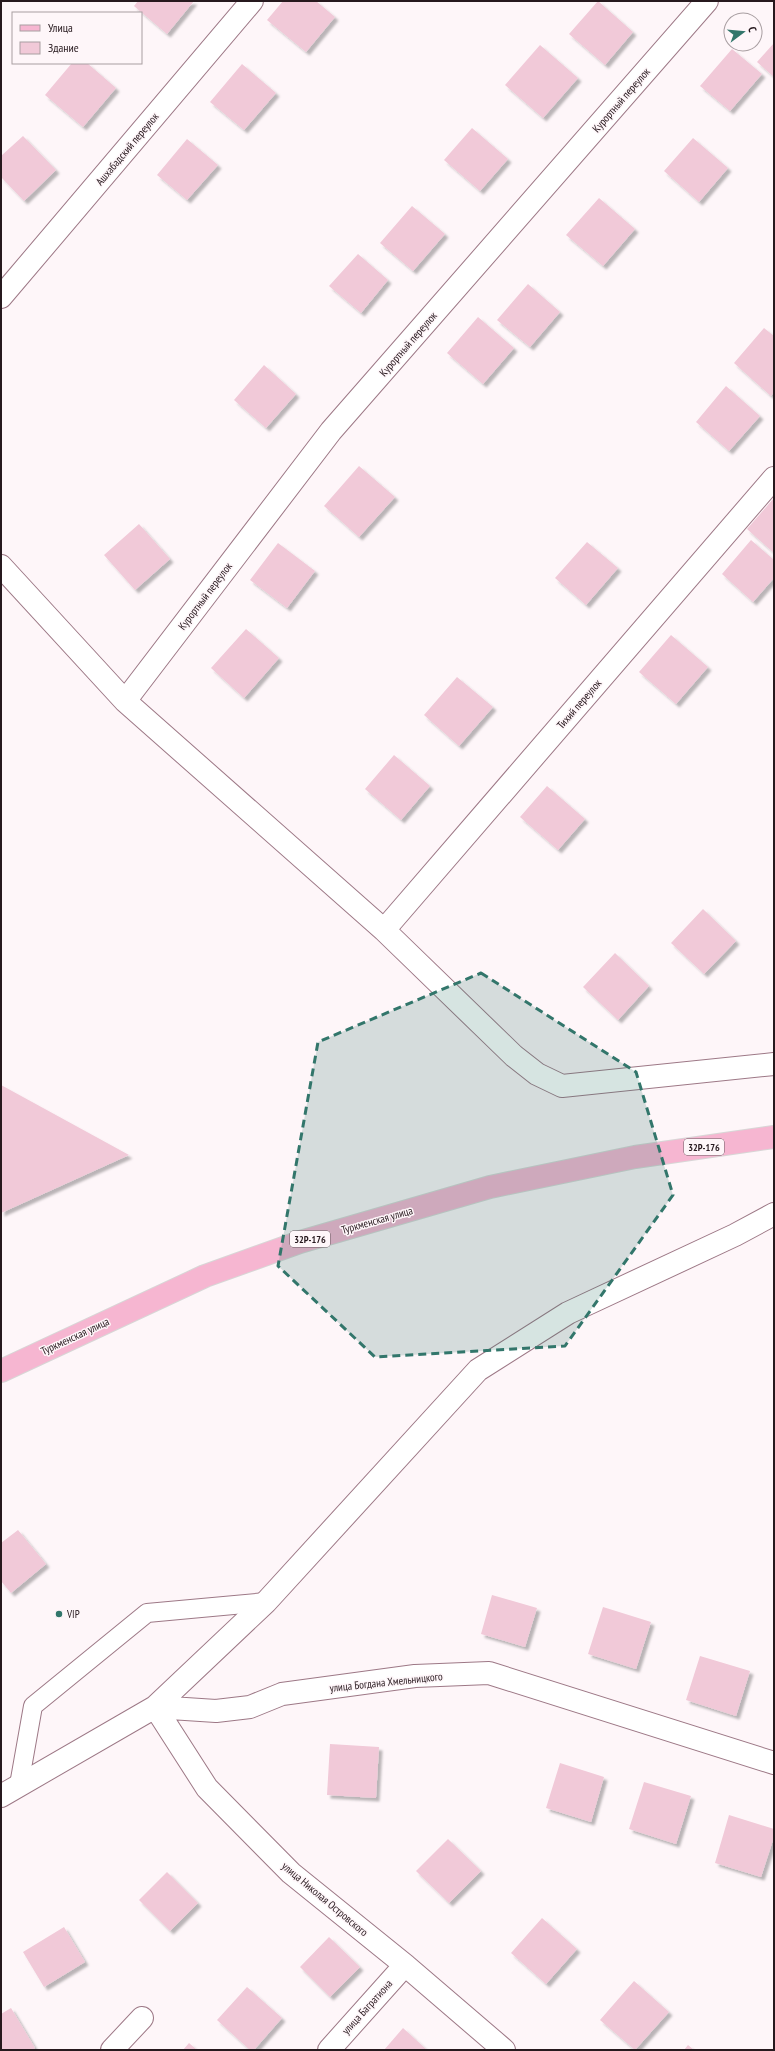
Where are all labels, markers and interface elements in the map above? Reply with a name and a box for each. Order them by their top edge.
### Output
legend [12,12,142,64]
north arrow [723,12,763,52]
text: Улица [48,20,73,35]
text: С [745,25,760,34]
text: Здание [48,40,79,55]
street label: Курортный переулок [589,64,653,135]
street label: Ашхабадский переулок [92,109,162,188]
street label: Курортный переулок [376,308,440,379]
street label: Курортный переулок [175,559,235,633]
street label: Тихий переулок [554,676,605,732]
road number: 32Р-176 [684,1139,724,1155]
street label: Туркменская улица [340,1203,414,1237]
road number: 32Р-176 [290,1231,330,1247]
street label: Туркменская улица [39,1314,111,1358]
place label: VIP [66,1607,80,1621]
marker: VIP [54,1609,64,1619]
street label: улица Богдана Хмельницкого [329,1669,443,1695]
street label: улица Николая Островского [279,1859,371,1939]
street label: улица Багратиона [339,1977,395,2037]

